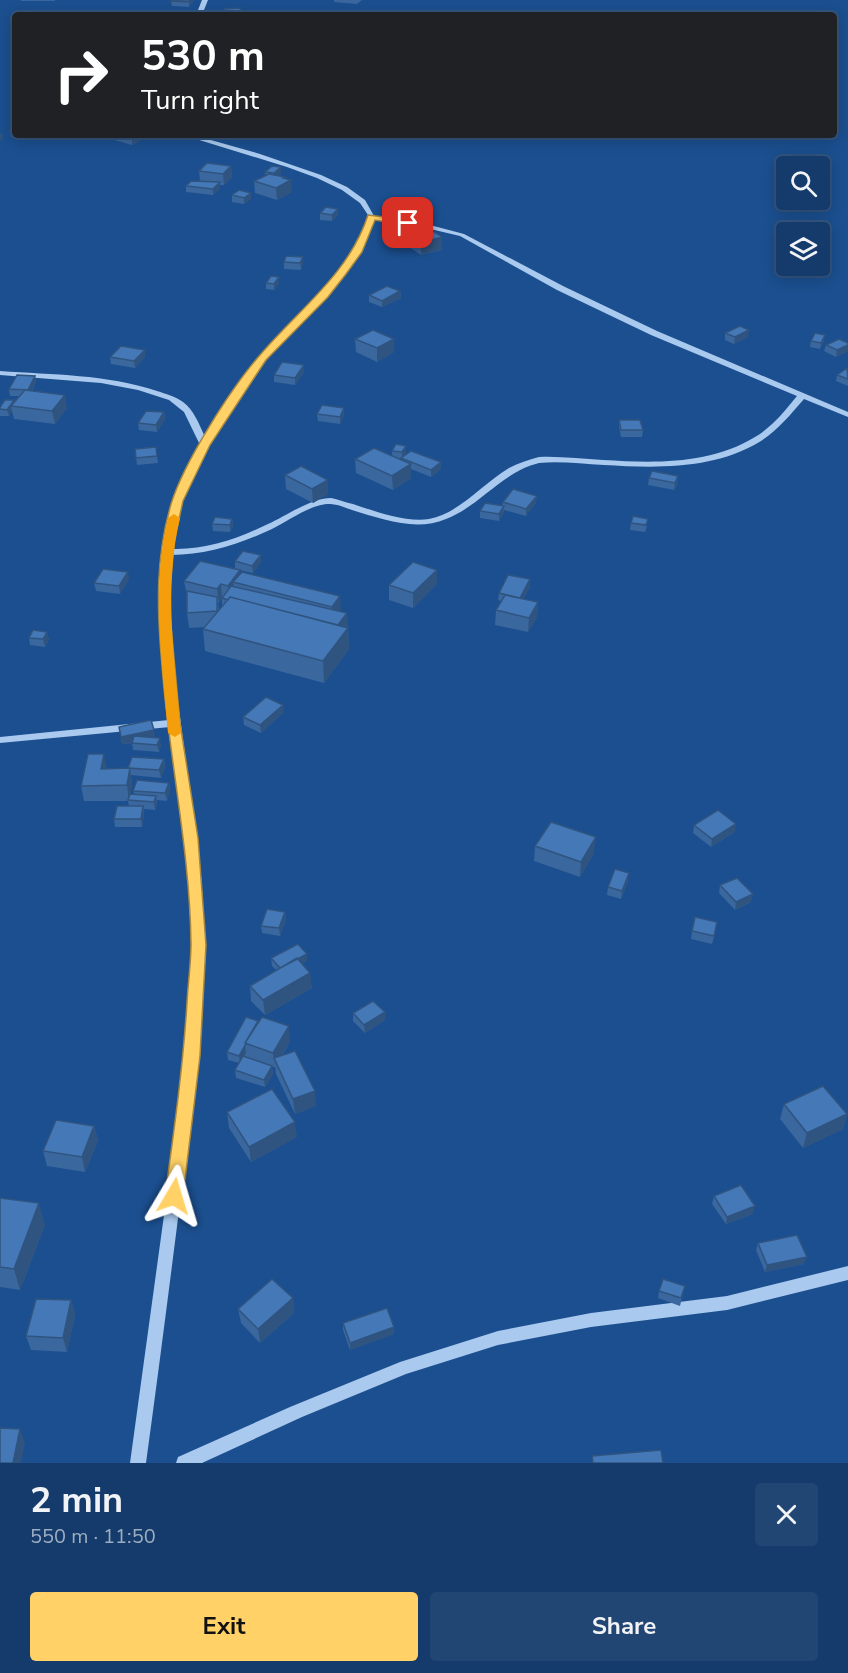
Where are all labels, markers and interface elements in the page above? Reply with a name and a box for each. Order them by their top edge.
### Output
text: 530 m [141,28,265,85]
icon: right [42,36,120,114]
text: Turn right [141,82,259,119]
map controls [776,156,830,276]
button: search [776,156,830,210]
pin [382,197,433,248]
icon: arrive [391,206,424,239]
button: layers [776,222,830,276]
position arrow [142,1164,206,1228]
text: 2 min [30,1476,123,1525]
button: close [755,1483,818,1546]
text: 550 m · 11:50 [30,1523,156,1550]
button: Exit [30,1592,418,1661]
button: Share [430,1592,818,1661]

